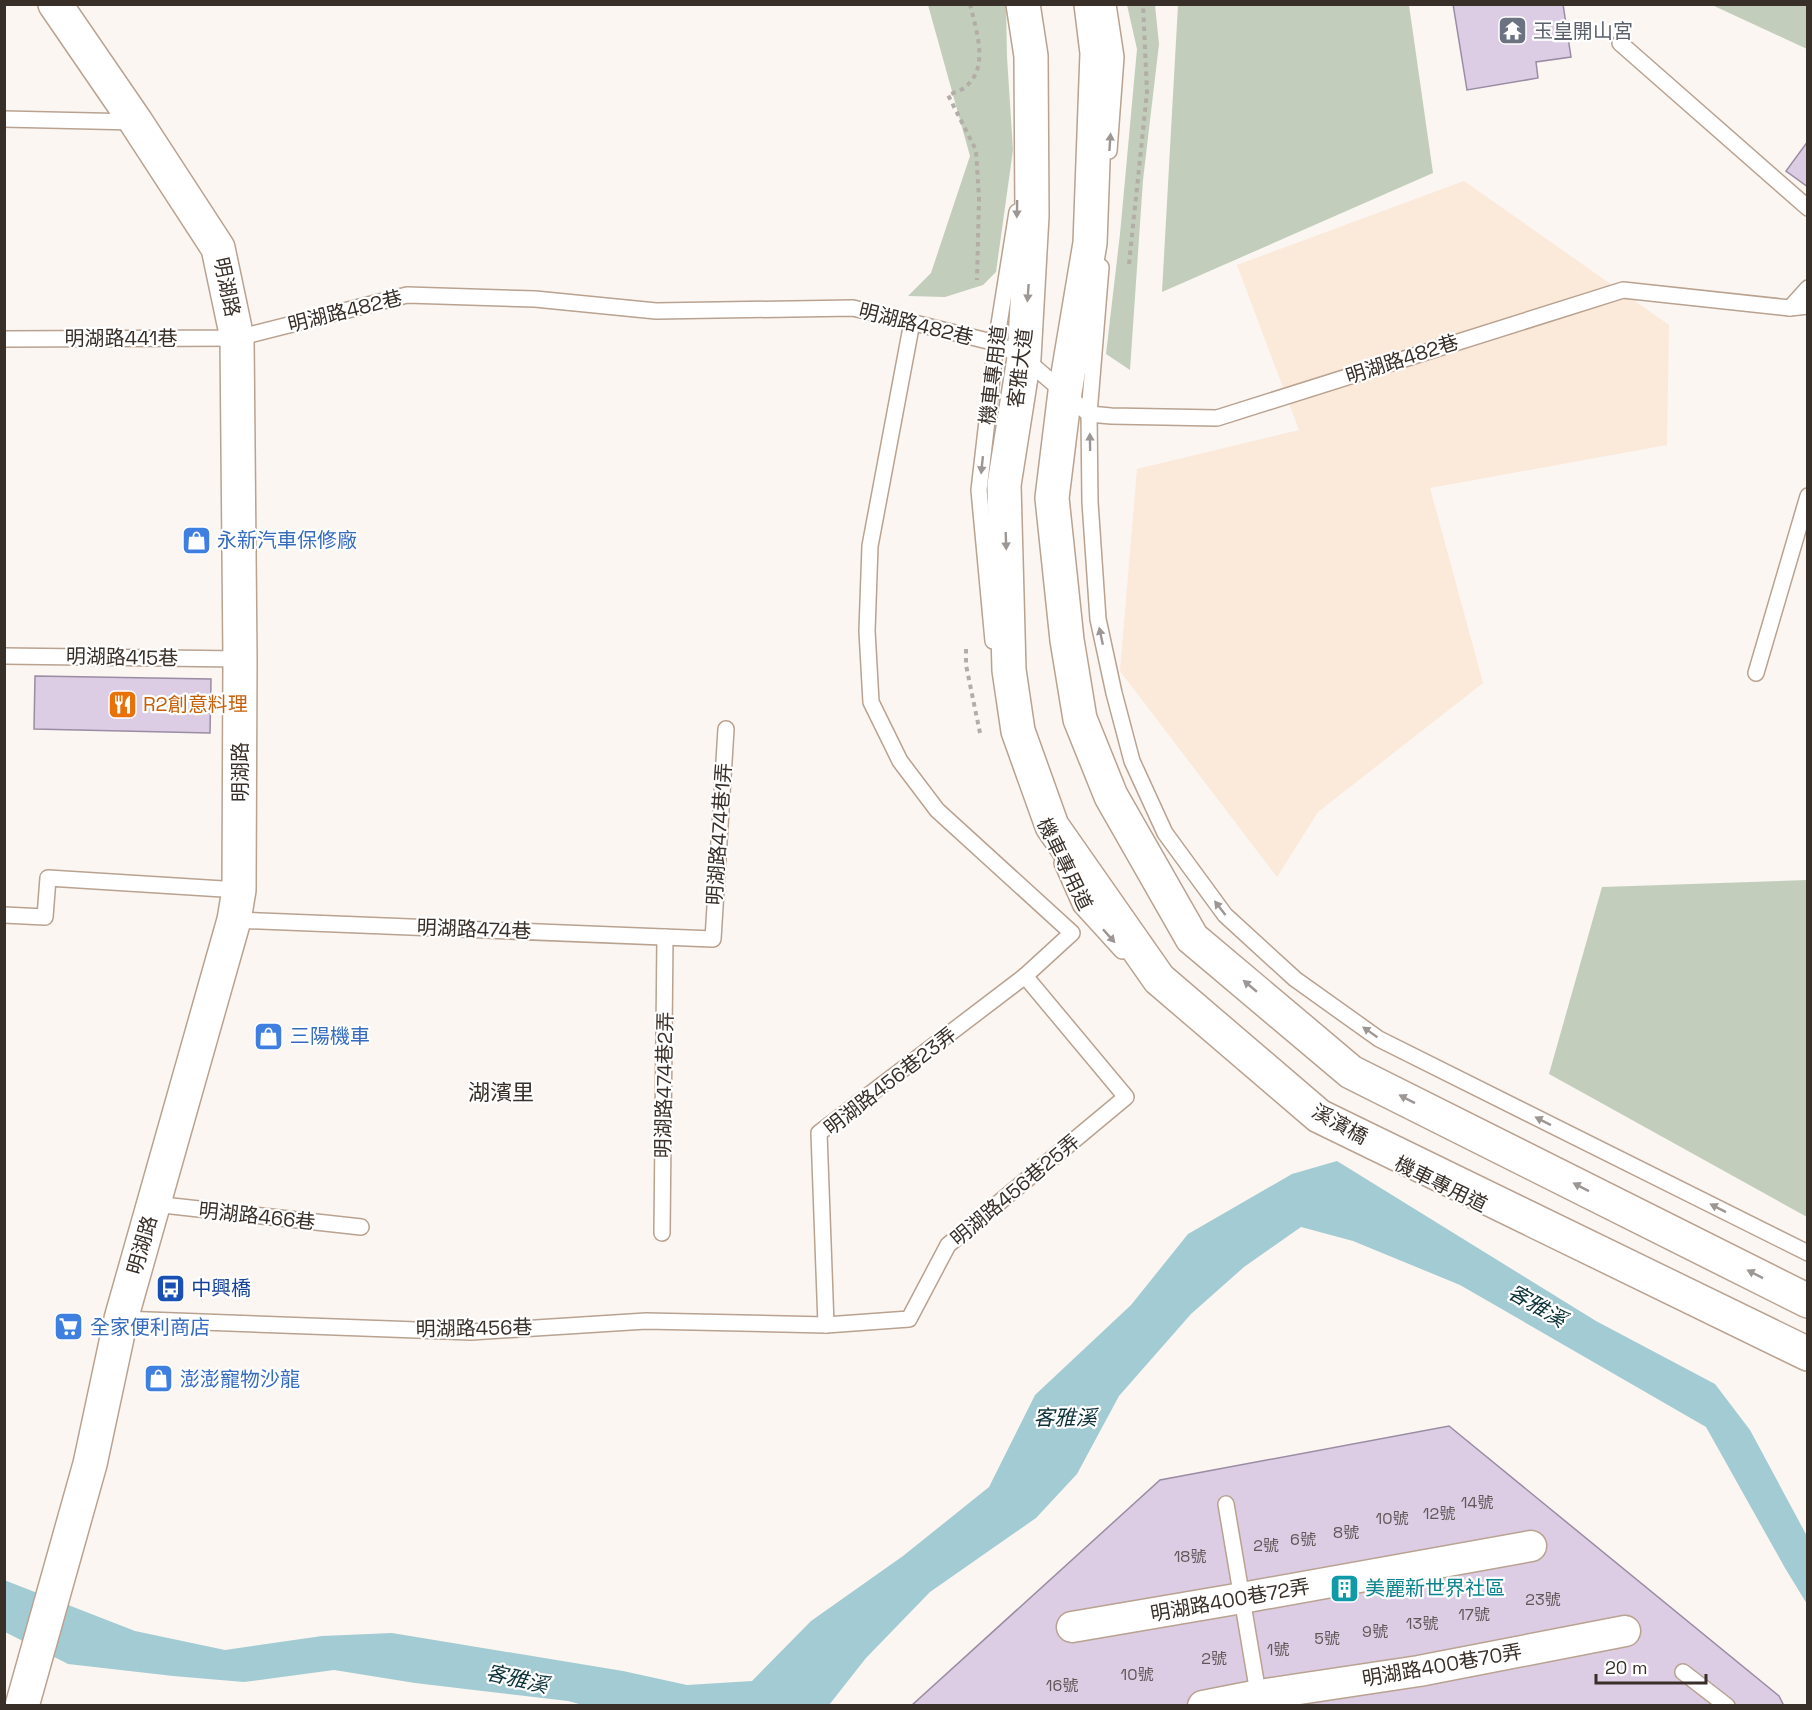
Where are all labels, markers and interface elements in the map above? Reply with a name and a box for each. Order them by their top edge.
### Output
temple icon: 玉皇開山宮 [1496,15,1528,47]
place label: 玉皇開山宮 [1533,18,1633,44]
one-way arrow [1105,133,1115,152]
one-way arrow [1012,200,1022,219]
street label: 明湖路 [208,255,246,319]
street label: 明湖路482巷 [285,284,405,338]
one-way arrow [1023,284,1032,303]
street label: 明湖路482巷 [856,297,976,351]
street label: 機車專用道 [974,324,1012,426]
street label: 明湖路441巷 [65,325,177,351]
street label: 客雅大道 [1002,327,1038,409]
street label: 明湖路482巷 [1342,329,1462,389]
one-way arrow [1085,432,1094,451]
one-way arrow [977,455,987,474]
shop icon: 永新汽車保修廠 [180,524,212,556]
place label: 永新汽車保修廠 [217,527,357,553]
one-way arrow [1001,531,1011,550]
one-way arrow [1096,627,1106,645]
street label: 明湖路415巷 [66,643,178,671]
restaurant icon: R2創意料理 [106,688,138,720]
place label: R2創意料理 [143,691,248,717]
street label: 明湖路 [227,742,253,802]
street label: 明湖路474巷1弄 [701,762,737,906]
street label: 機車專用道 [1031,813,1099,915]
one-way arrow [1215,901,1227,916]
street label: 明湖路474巷 [416,914,532,944]
one-way arrow [1102,928,1115,943]
one-way arrow [1243,980,1258,993]
street label: 明湖路474巷2弄 [650,1012,678,1158]
shop icon: 三陽機車 [253,1020,285,1052]
street label: 明湖路456巷23弄 [819,1021,961,1141]
place label: 三陽機車 [290,1023,370,1049]
one-way arrow [1362,1027,1377,1039]
district label: 湖濱里 [468,1078,534,1106]
one-way arrow [1398,1095,1415,1104]
street label: 溪濱橋 [1307,1098,1373,1150]
one-way arrow [1535,1116,1552,1126]
street label: 明湖路456巷25弄 [945,1128,1085,1252]
street label: 機車專用道 [1390,1150,1492,1218]
one-way arrow [1572,1182,1589,1192]
street label: 明湖路466巷 [197,1197,317,1235]
one-way arrow [1709,1204,1726,1213]
street label: 明湖路 [121,1213,163,1277]
one-way arrow [1747,1270,1764,1279]
bus stop icon: 中興橋 [154,1272,186,1304]
place label: 中興橋 [191,1275,251,1301]
water label: 客雅溪 [1503,1278,1574,1335]
supermarket icon: 全家便利商店 [53,1311,85,1343]
place label: 全家便利商店 [90,1314,210,1340]
street label: 明湖路456巷 [415,1314,533,1342]
shop icon: 澎澎寵物沙龍 [143,1363,175,1395]
place label: 澎澎寵物沙龍 [180,1366,300,1392]
water label: 客雅溪 [1034,1404,1099,1431]
house number: 14號 [1461,1492,1493,1513]
house number: 12號 [1423,1503,1455,1524]
house number: 10號 [1376,1508,1408,1529]
house number: 8號 [1333,1522,1359,1543]
house number: 6號 [1290,1529,1316,1550]
house number: 2號 [1253,1535,1279,1556]
house number: 18號 [1174,1546,1206,1567]
building icon: 美麗新世界社區 [1328,1572,1360,1604]
street label: 明湖路400巷72弄 [1148,1573,1312,1627]
place label: 美麗新世界社區 [1365,1575,1505,1601]
house number: 23號 [1525,1589,1561,1610]
house number: 17號 [1458,1604,1490,1625]
house number: 13號 [1406,1613,1438,1634]
house number: 9號 [1362,1621,1388,1642]
house number: 5號 [1314,1628,1340,1649]
street label: 明湖路400巷70弄 [1360,1638,1524,1692]
house number: 1號 [1267,1639,1289,1660]
scale bar [1596,1647,1706,1685]
house number: 2號 [1201,1648,1227,1669]
text: 20 m [1605,1656,1648,1679]
water label: 客雅溪 [483,1658,554,1699]
house number: 10號 [1121,1664,1153,1685]
house number: 16號 [1046,1675,1078,1696]

